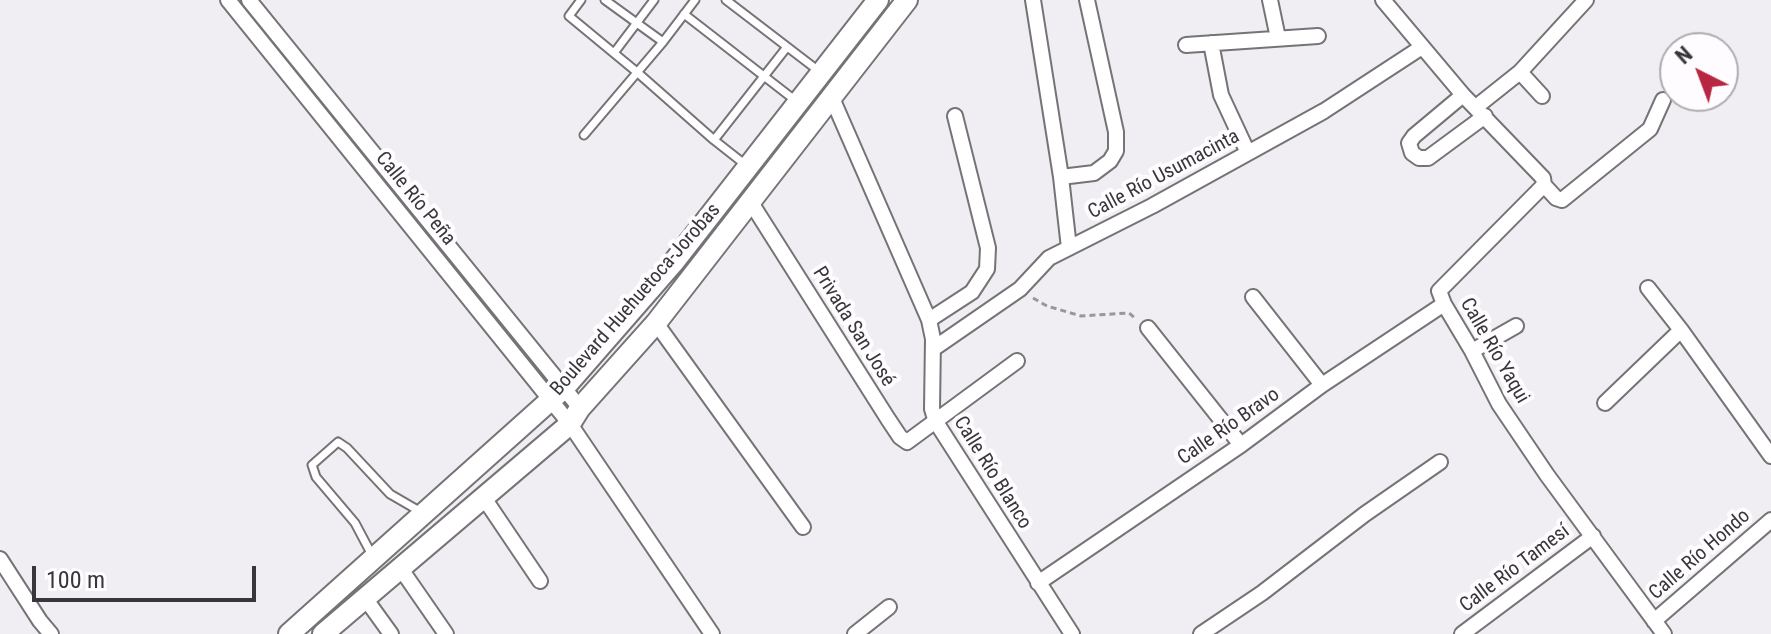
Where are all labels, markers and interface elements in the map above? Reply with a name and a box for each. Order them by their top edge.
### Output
north arrow [1659,32,1739,112]
text: N [1671,41,1697,69]
street label: Calle Río Usumacinta [1084,125,1244,225]
street label: Calle Río Peña [370,147,460,251]
street label: Boulevard Huehuetoca-Jorobas [546,199,726,401]
street label: Privada San José [807,263,899,391]
street label: Calle Río Yaqui [1454,294,1534,408]
street label: Calle Río Bravo [1174,383,1284,471]
street label: Calle Río Blanco [948,412,1036,534]
street label: Calle Río Hondo [1645,505,1755,605]
street label: Calle Río Tamesí [1455,520,1575,618]
scale bar [36,550,260,600]
text: 100 m [46,566,105,594]

